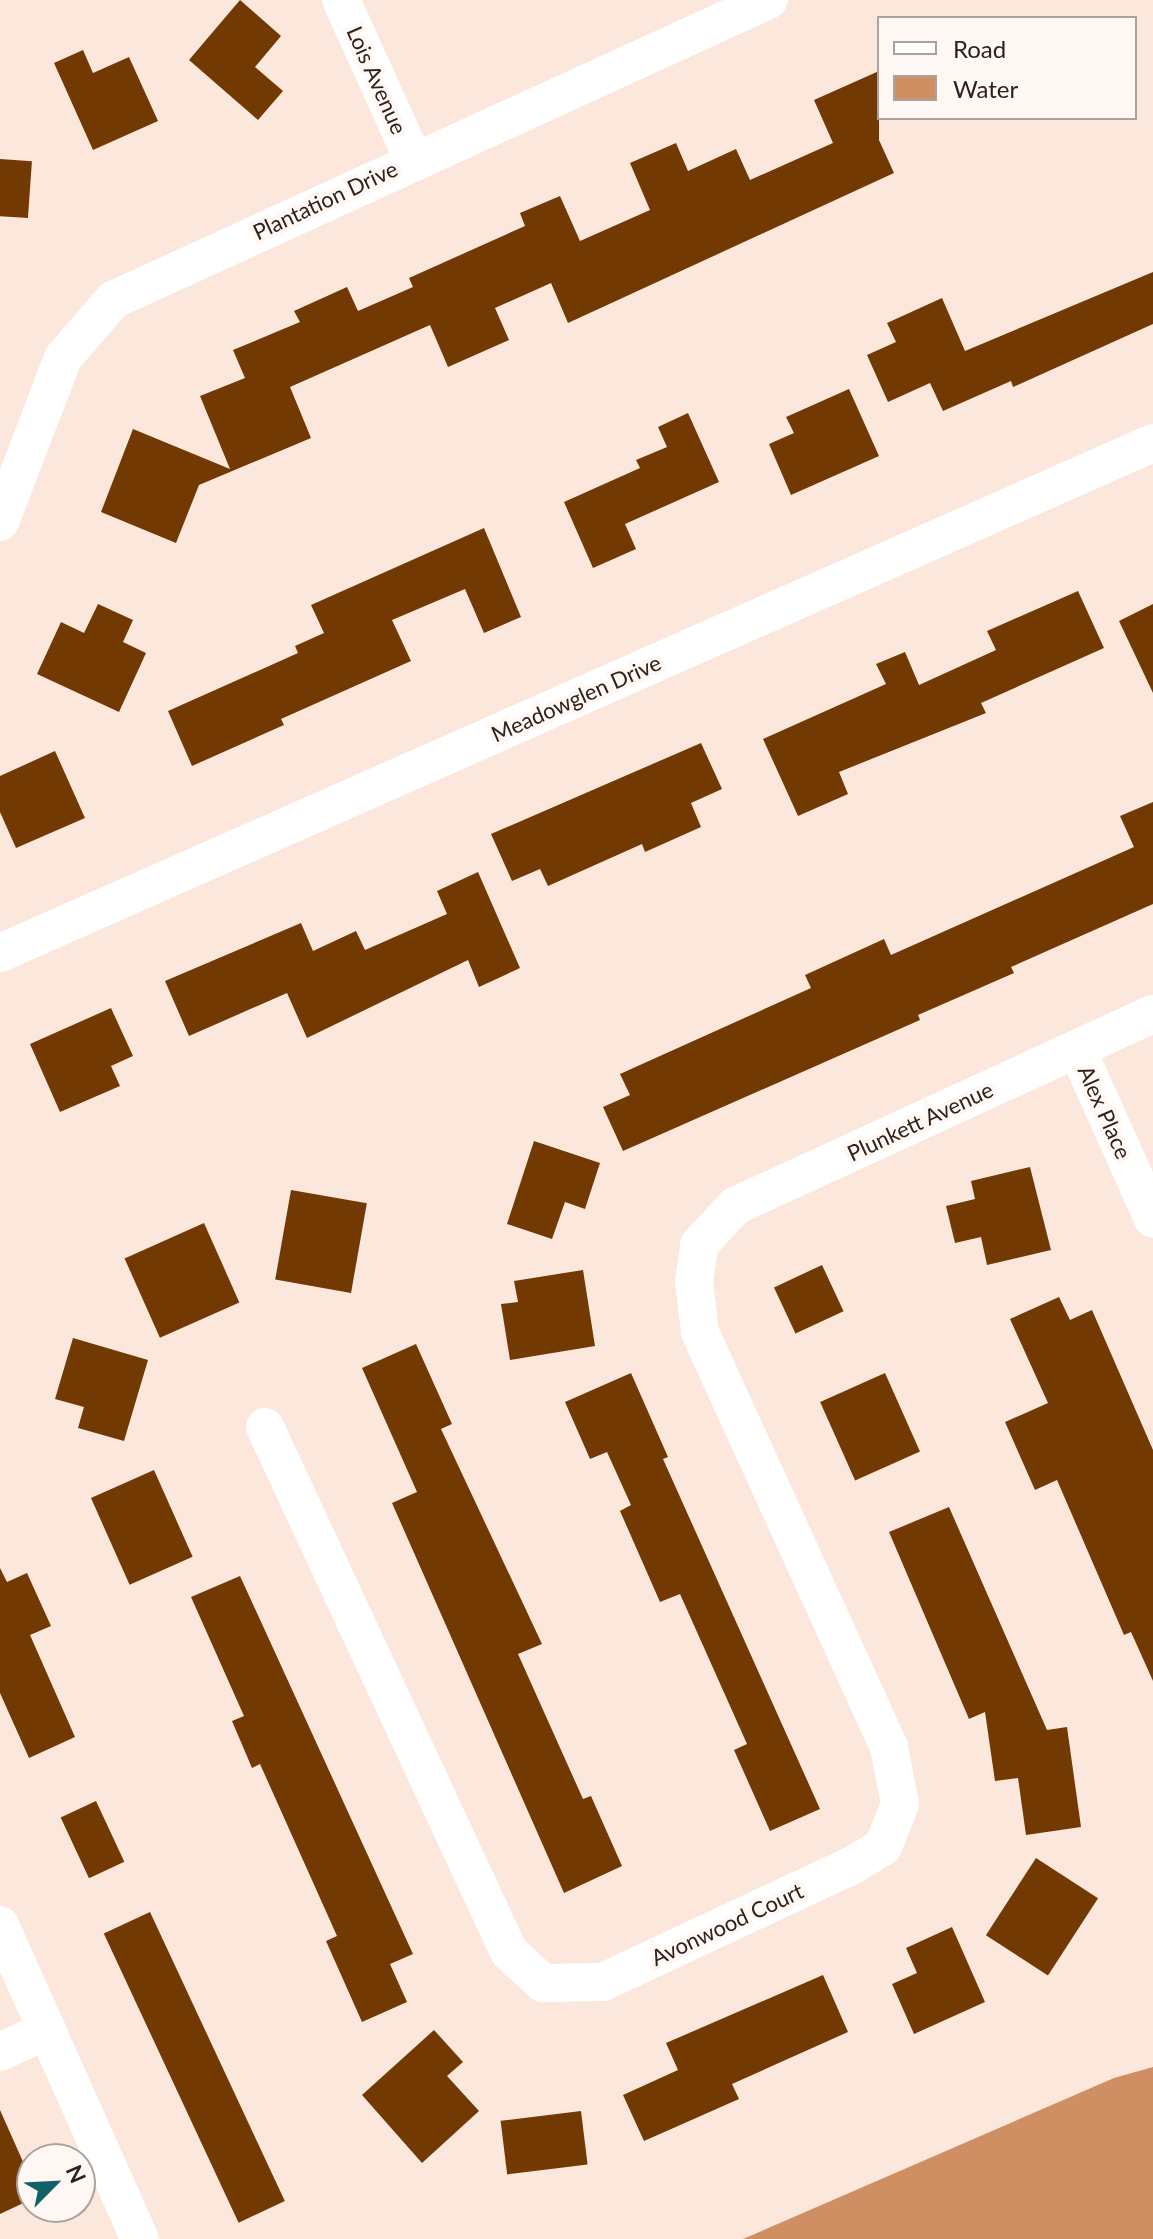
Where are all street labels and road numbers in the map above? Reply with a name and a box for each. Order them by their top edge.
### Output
street label: Lois Avenue [341,22,413,138]
street label: Plantation Drive [249,155,401,245]
street label: Meadowglen Drive [487,649,665,747]
street label: Alex Place [1073,1061,1137,1163]
street label: Plunkett Avenue [843,1076,997,1166]
street label: Avonwood Court [647,1877,807,1971]

